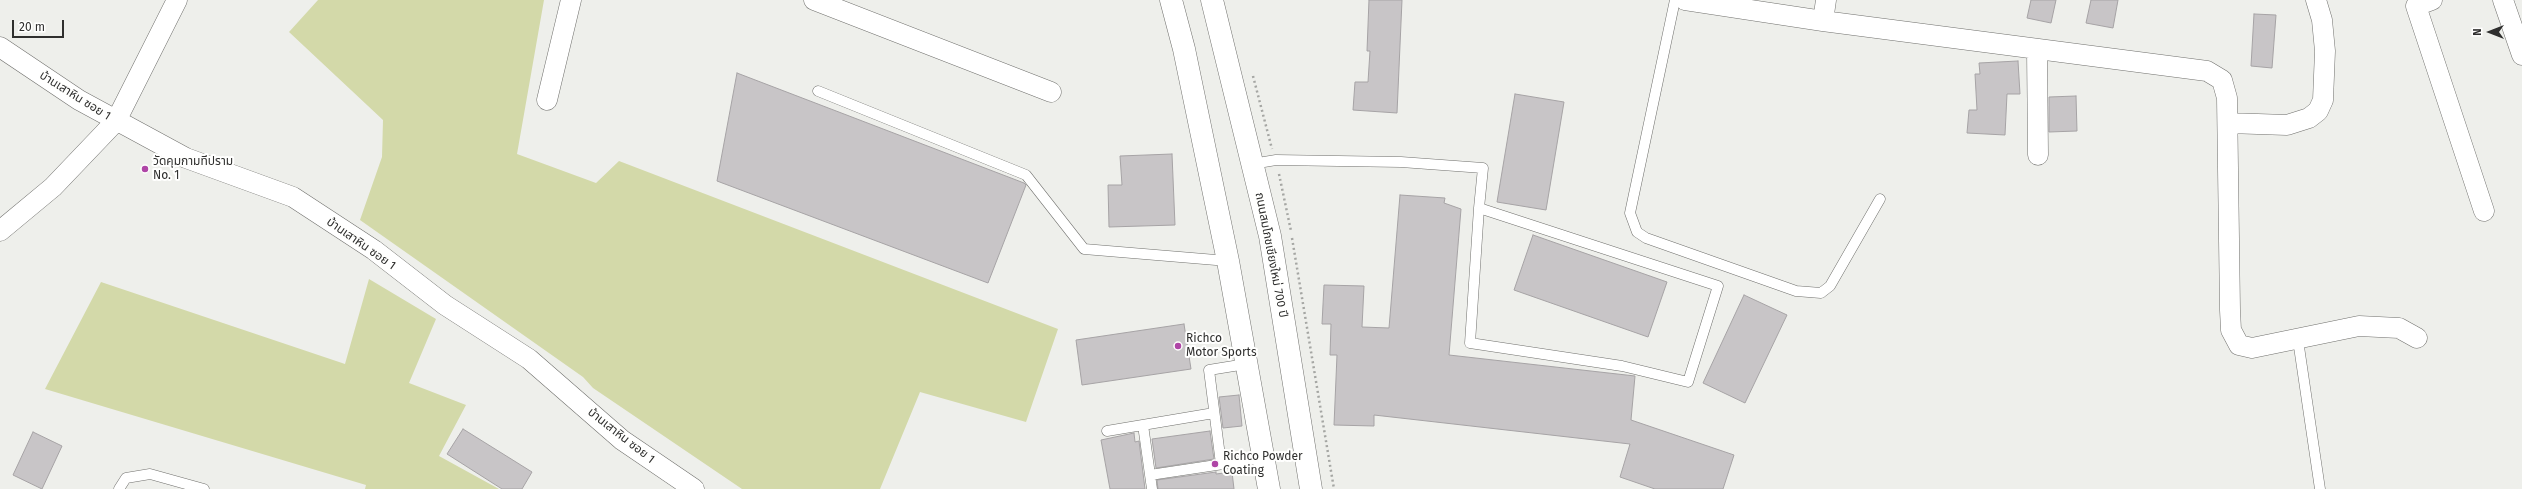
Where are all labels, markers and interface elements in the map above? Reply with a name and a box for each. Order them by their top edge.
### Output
scale bar [14,12,66,38]
north arrow [2470,12,2510,52]
text: 20 m [19,20,45,34]
text: N [2471,28,2484,36]
street label: บ้านเสาหิน ซอย 1 [37,68,113,124]
place label: วัดคุมกามทีปราม No. 1 [153,155,233,183]
marker: วัดคุมกามทีปราม No. 1 [140,164,150,174]
street label: ถนนสมโภชเชียงใหม่ 700 ปี [1252,191,1290,319]
street label: บ้านเสาหิน ซอย 1 [324,215,398,273]
place label: Richco Motor Sports [1186,332,1257,360]
marker: Richco Motor Sports [1173,341,1183,351]
street label: บ้านเสาหิน ซอย 1 [585,405,657,467]
place label: Richco Powder Coating [1223,450,1303,478]
marker: Richco Powder Coating [1210,459,1220,469]

